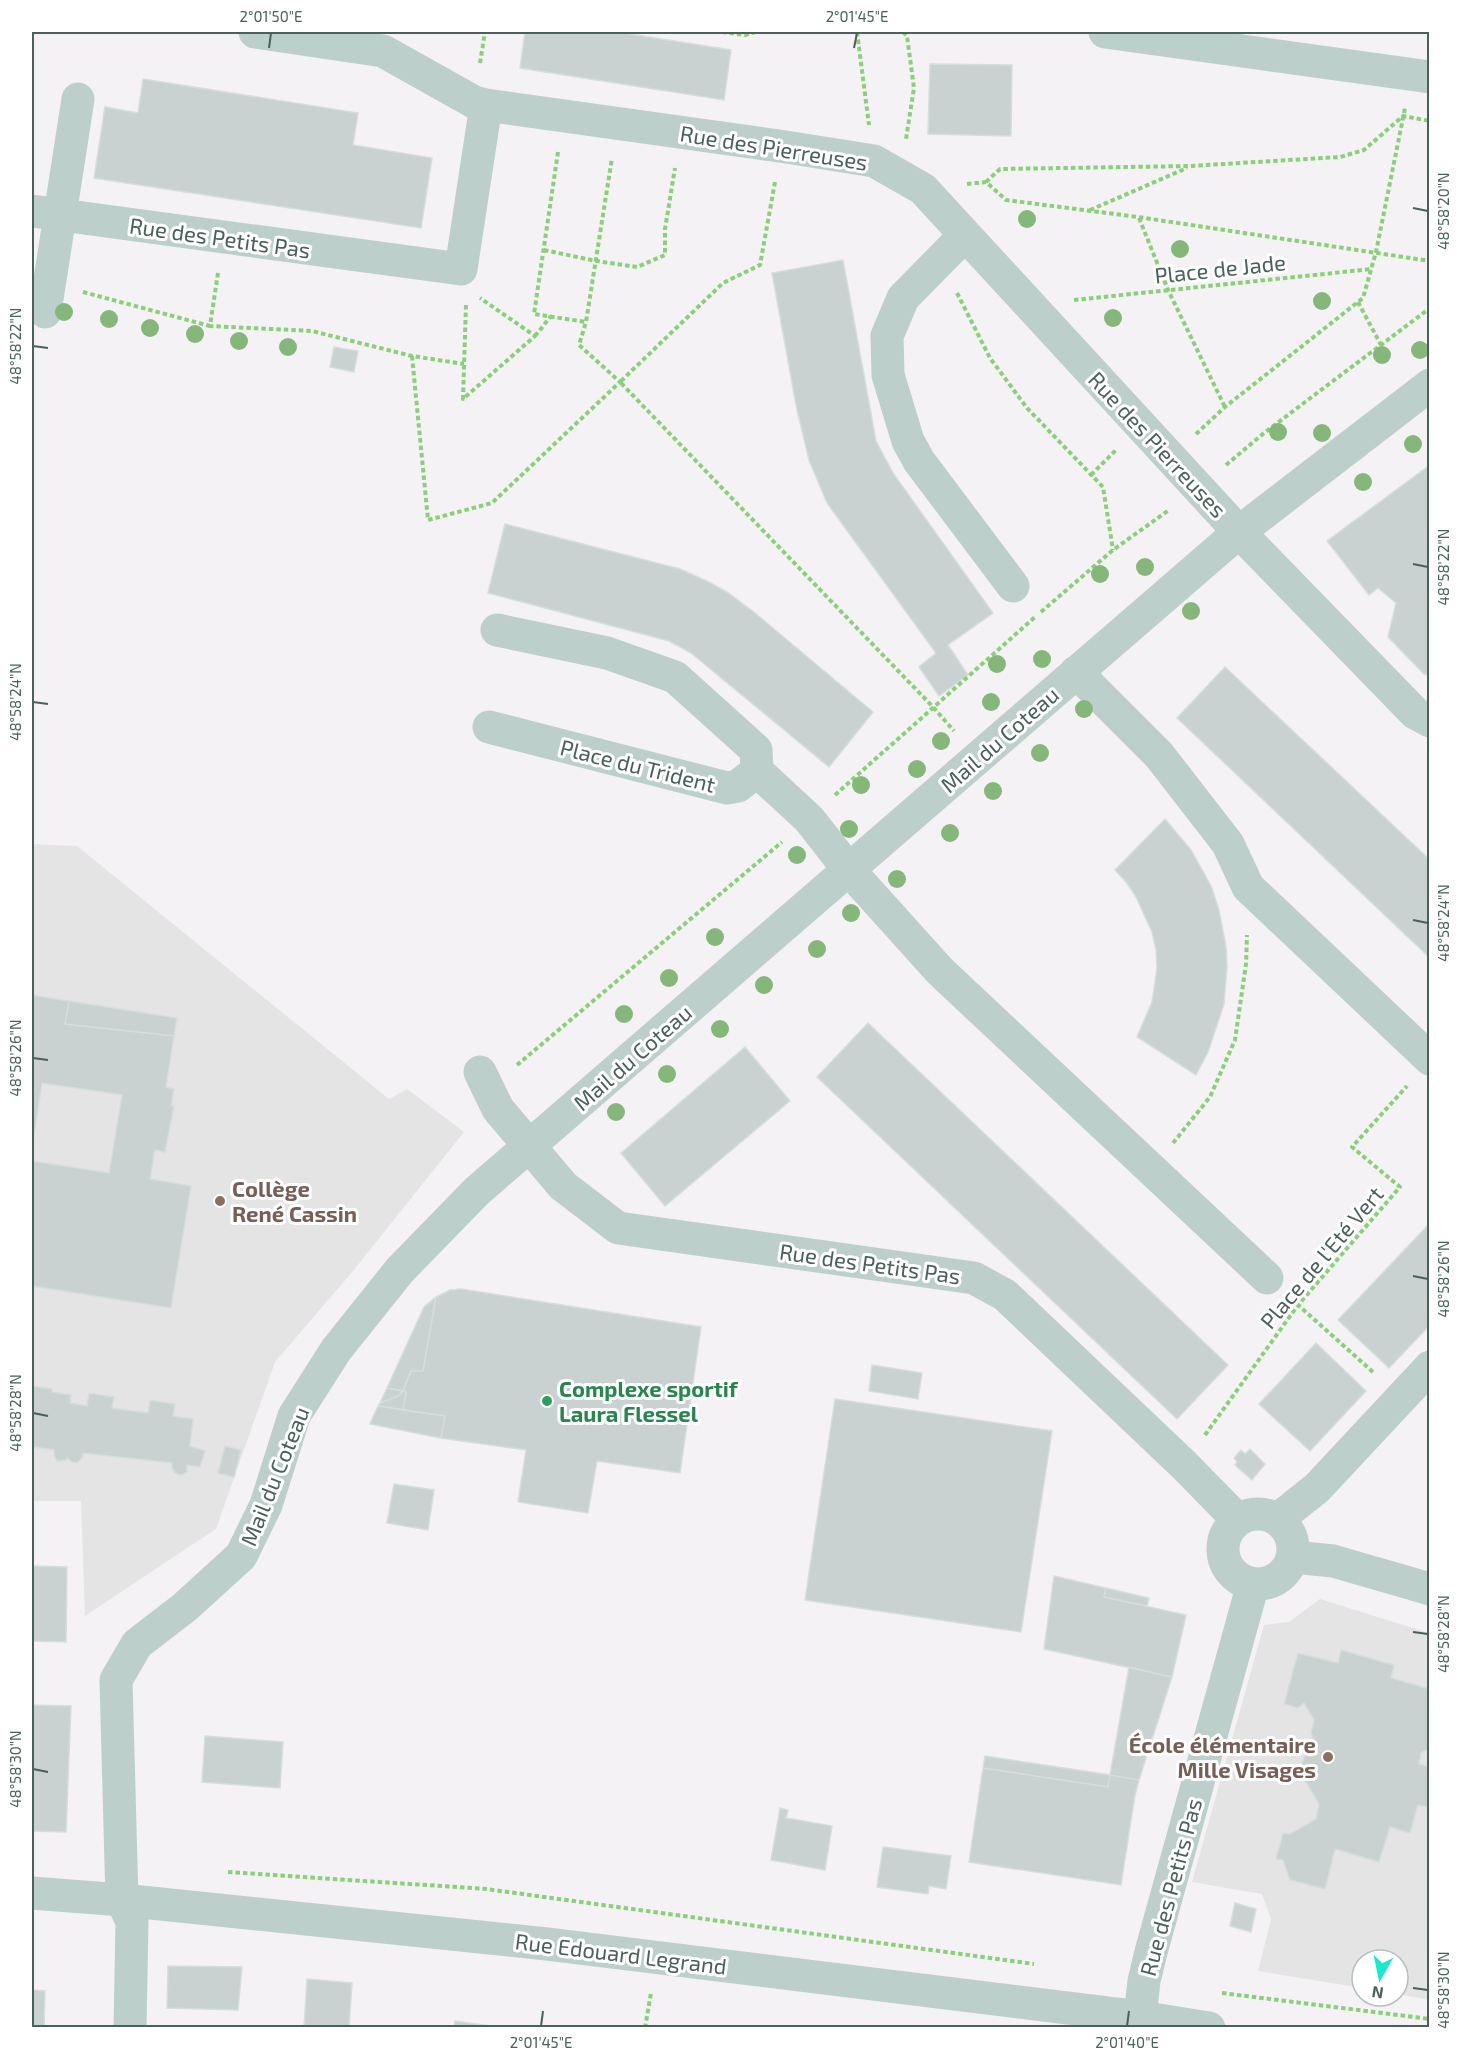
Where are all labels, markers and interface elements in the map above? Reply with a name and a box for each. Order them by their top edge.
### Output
text: 2°01'50"E [240,7,302,25]
text: 2°01'45"E [826,7,888,25]
street label: Rue des Pierreuses [678,119,870,175]
text: 48°58'20"N [1434,172,1452,250]
street label: Rue des Petits Pas [128,211,312,263]
street label: Place de Jade [1153,248,1287,288]
text: 48°58'22"N [6,308,24,384]
street label: Rue des Pierreuses [1084,366,1232,522]
text: 48°58'22"N [1434,529,1452,605]
text: 48°58'24"N [6,663,24,741]
street label: Mail du Coteau [935,681,1063,797]
street label: Place du Trident [558,733,718,797]
text: 48°58'24"N [1434,884,1452,962]
street label: Mail du Coteau [568,999,696,1115]
text: 48°58'26"N [6,1020,24,1096]
place label: Collège René Cassin [232,1175,357,1226]
street label: Place de l'Eté Vert [1254,1181,1388,1333]
marker: Collège René Cassin [213,1194,227,1208]
street label: Rue des Petits Pas [778,1237,962,1289]
text: 48°58'26"N [1434,1241,1452,1317]
text: 48°58'28"N [6,1374,24,1452]
place label: Complexe sportif Laura Flessel [559,1375,739,1426]
marker: Complexe sportif Laura Flessel [540,1394,554,1408]
street label: Mail du Coteau [234,1403,314,1549]
text: 48°58'28"N [1434,1595,1452,1673]
text: 48°58'30"N [6,1730,24,1808]
place label: École élémentaire Mille Visages [1129,1731,1316,1782]
marker: École élémentaire Mille Visages [1321,1750,1335,1764]
street label: Rue des Petits Pas [1134,1796,1206,1978]
street label: Rue Edouard Legrand [514,1927,728,1979]
north arrow [1350,1948,1410,2008]
text: 48°58'30"N [1434,1951,1452,2029]
text: N [1370,1983,1385,2004]
text: 2°01'45"E [510,2033,572,2051]
text: 2°01'40"E [1095,2033,1159,2051]

